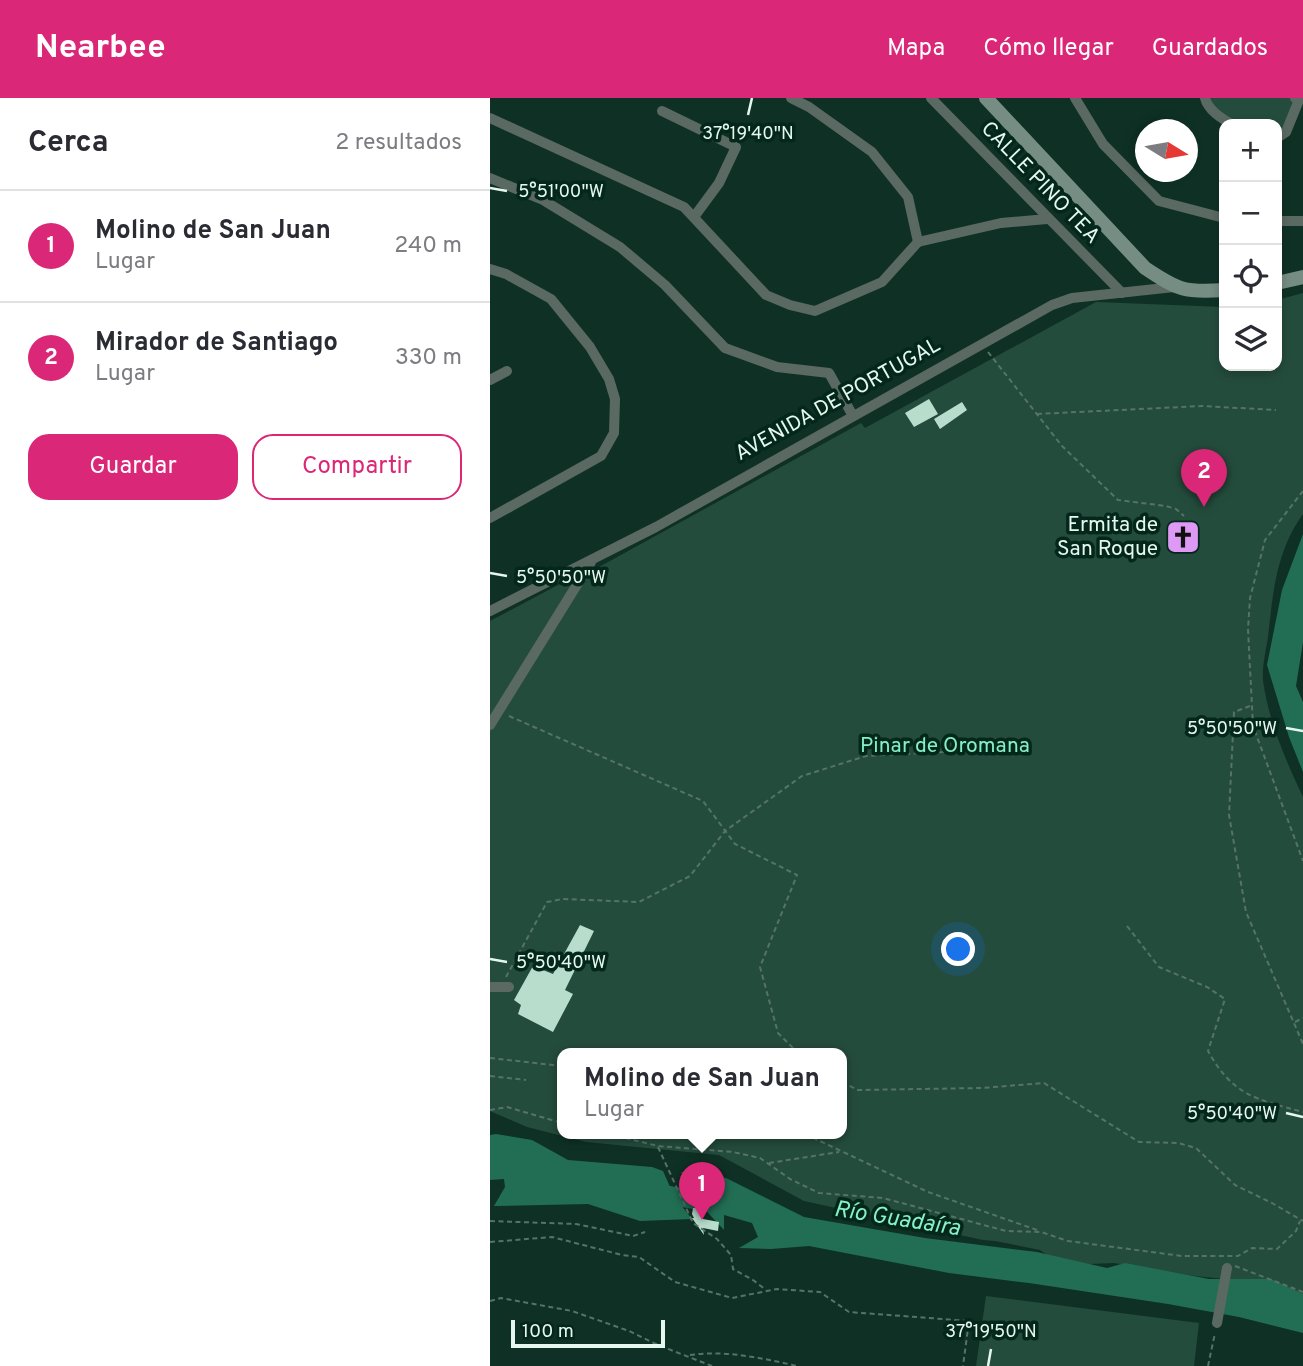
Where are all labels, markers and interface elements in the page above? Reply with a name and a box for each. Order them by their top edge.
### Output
text: Nearbee [35,28,166,70]
text: Mapa [887,34,945,64]
text: Cómo llegar [983,34,1114,64]
text: Guardados [1152,34,1268,64]
street label: CALLE PINO TEA [975,116,1105,250]
north arrow [1135,119,1198,182]
map controls [1219,119,1282,371]
button: + [1219,119,1282,182]
text: 37°19'40"N [702,123,794,146]
text: Cerca [28,125,108,162]
text: 2 resultados [335,129,462,158]
text: 5°51'00"W [518,181,604,204]
button: − [1219,182,1282,245]
text: Molino de San Juan [95,215,331,248]
text: 1 [46,232,56,261]
text: 240 m [394,232,462,261]
button: locate [1219,245,1282,308]
text: Lugar [95,248,155,277]
button: layers [1219,308,1282,371]
text: Mirador de Santiago [95,327,338,360]
street label: AVENIDA DE PORTUGAL [731,332,946,468]
text: 2 [44,344,58,373]
text: 330 m [395,344,462,373]
text: Lugar [95,360,155,389]
button: Guardar [28,434,238,500]
button: Compartir [252,434,462,500]
pin: 2 [1181,449,1227,507]
place label: Ermita de San Roque [1057,512,1158,563]
church icon: Ermita de San Roque [1164,518,1202,556]
text: 5°50'50"W [516,567,606,590]
text: 5°50'50"W [1187,718,1277,741]
park label: Pinar de Oromana [860,733,1030,760]
your location [941,932,975,966]
text: 5°50'40"W [516,952,606,975]
popup [557,1048,847,1139]
text: Molino de San Juan [584,1063,820,1096]
text: Lugar [584,1096,644,1125]
text: 5°50'40"W [1187,1103,1277,1126]
pin: 1 [679,1162,725,1220]
water label: Río Guadaíra [832,1196,962,1244]
scale bar [511,1317,665,1349]
text: 100 m [522,1320,574,1344]
text: 37°19'50"N [945,1321,1037,1344]

